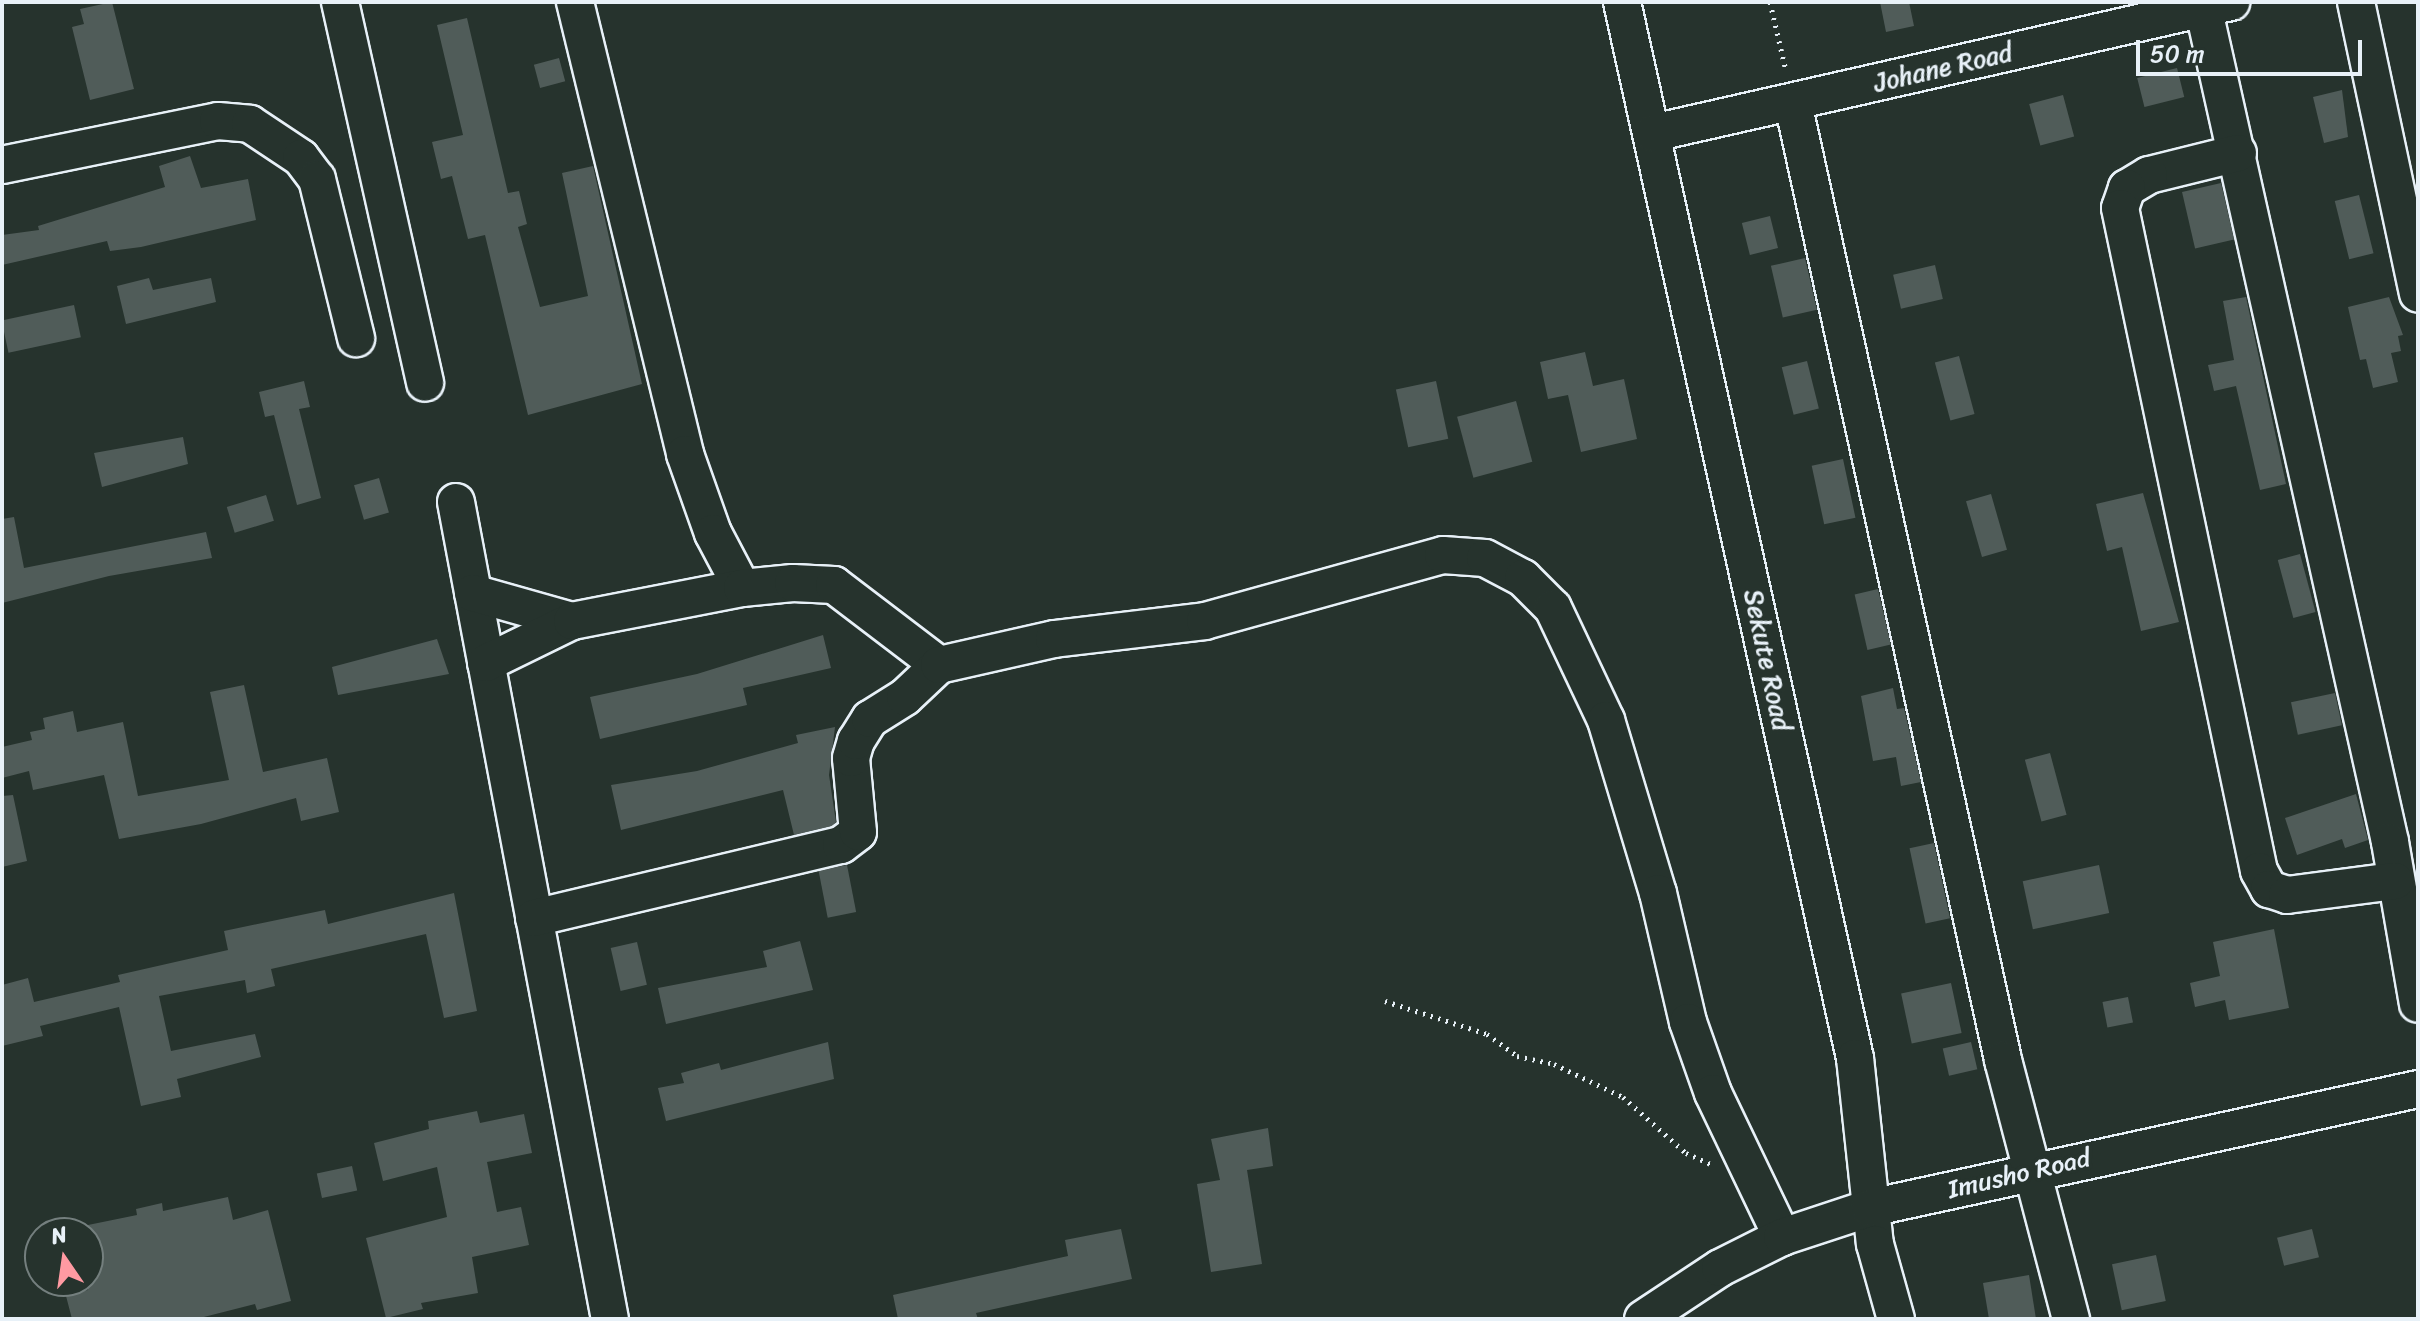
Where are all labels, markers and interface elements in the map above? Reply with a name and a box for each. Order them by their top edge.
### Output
scale bar [2140,24,2366,74]
text: 50 m [2150,33,2205,75]
street label: Johane Road [1871,37,2015,99]
street label: Sekute Road [1737,586,1797,734]
street label: Imusho Road [1945,1142,2093,1206]
text: N [47,1214,71,1256]
north arrow [24,1217,104,1297]

